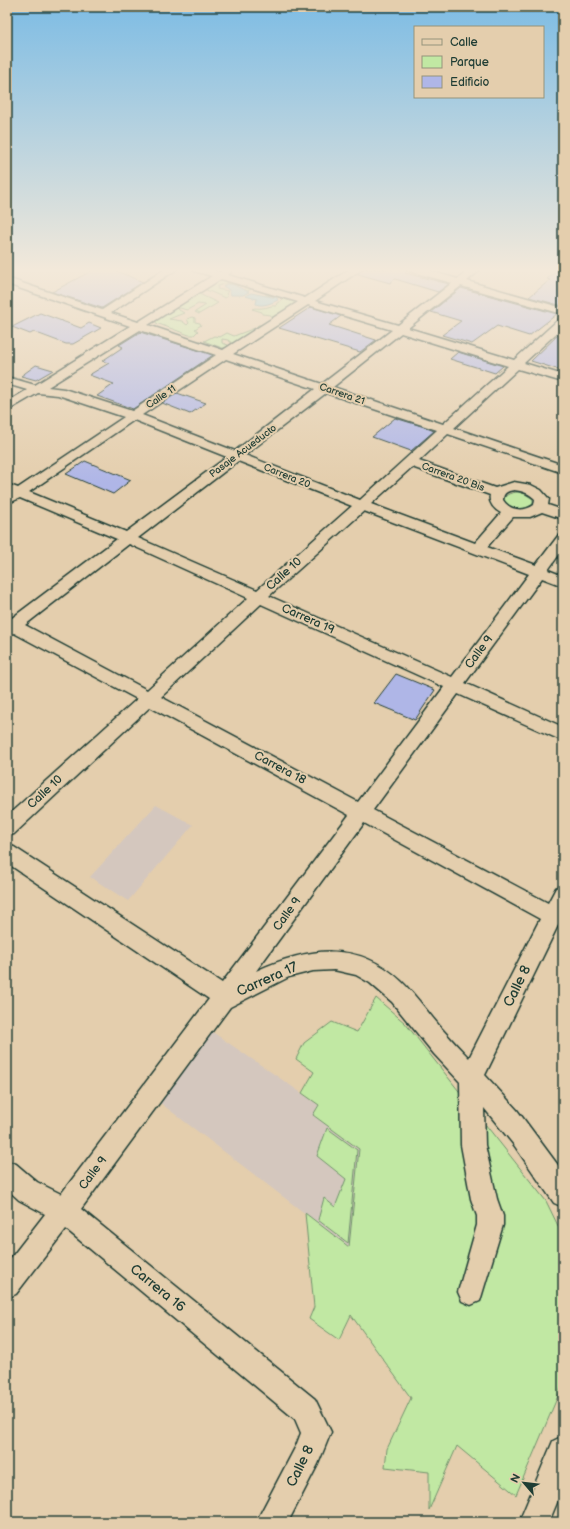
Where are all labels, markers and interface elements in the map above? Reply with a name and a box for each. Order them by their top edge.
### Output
legend [414,26,544,98]
text: Calle [450,35,478,50]
text: Parque [450,55,489,70]
text: Edificio [450,75,490,90]
street label: Carrera 21 [318,381,366,407]
street label: Calle 11 [144,383,178,411]
street label: Pasaje Acueducto [207,422,279,480]
street label: Carrera 20 Bis [420,460,486,494]
street label: Carrera 20 [262,461,312,491]
street label: Calle 10 [263,554,305,594]
street label: Carrera 19 [279,601,337,637]
street label: Calle 9 [462,632,496,672]
street label: Carrera 18 [251,748,309,788]
street label: Calle 10 [24,772,66,812]
street label: Calle 9 [270,894,304,934]
street label: Carrera 17 [234,958,300,1000]
street label: Calle 8 [500,962,534,1010]
street label: Calle 9 [76,1153,110,1193]
street label: Carrera 16 [127,1260,190,1316]
street label: Calle 8 [283,1442,317,1490]
north arrow [504,1463,544,1503]
text: N [508,1472,523,1485]

